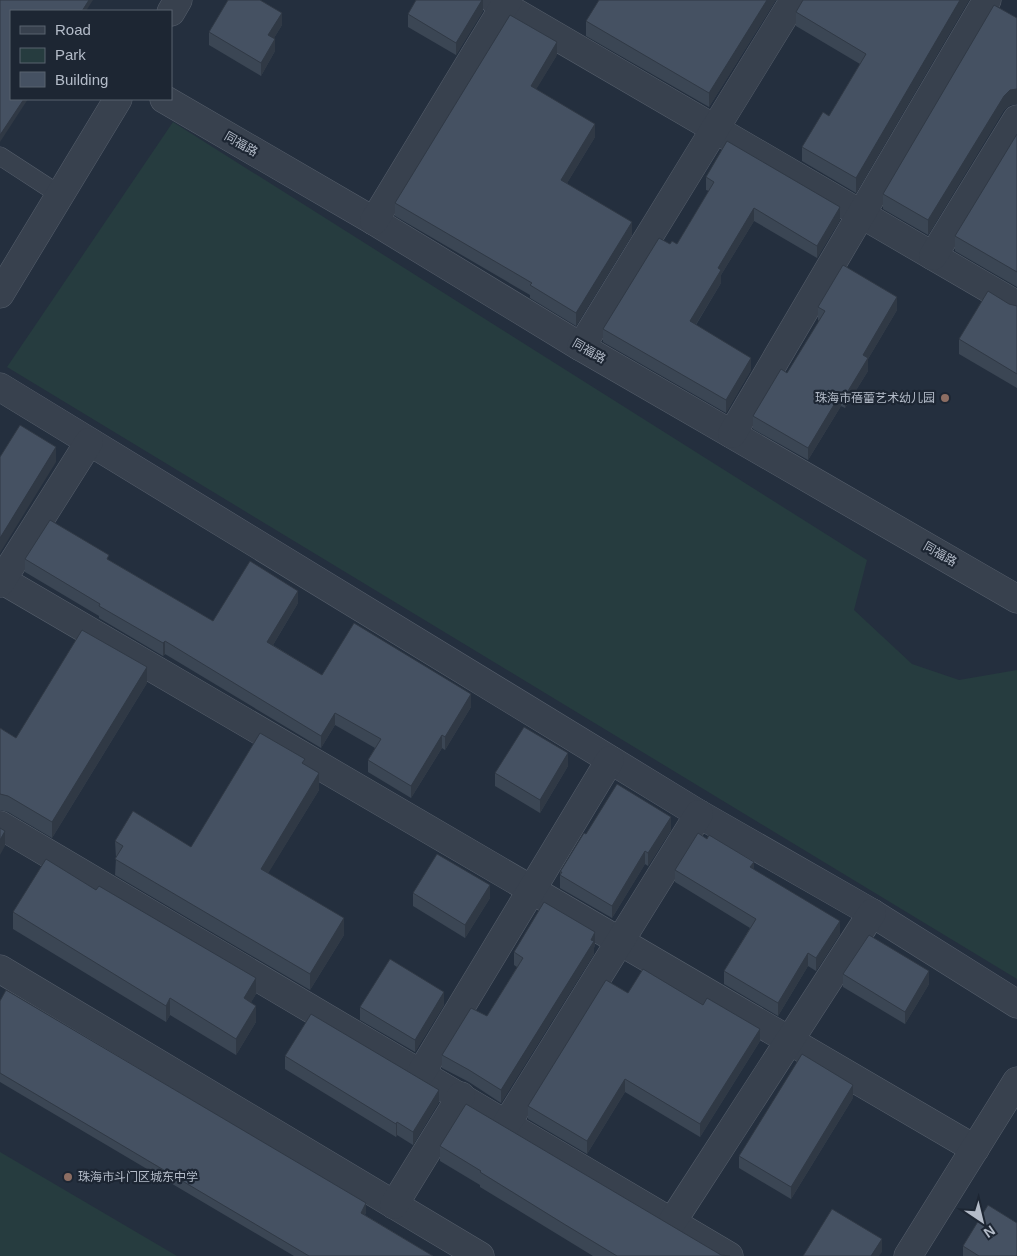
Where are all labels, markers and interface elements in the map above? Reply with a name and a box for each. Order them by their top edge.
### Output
legend [10,10,172,100]
text: Road [55,21,91,38]
text: Park [55,46,86,63]
text: Building [55,71,108,88]
street label: 同福路 [222,129,260,159]
street label: 同福路 [570,336,608,366]
place label: 珠海市蓓蕾艺术幼儿园 [815,391,935,405]
marker: 珠海市蓓蕾艺术幼儿园 [939,392,951,404]
street label: 同福路 [921,539,959,569]
place label: 珠海市斗门区城东中学 [78,1170,198,1184]
marker: 珠海市斗门区城东中学 [62,1171,74,1183]
north arrow [957,1196,1007,1246]
text: N [981,1222,998,1241]

